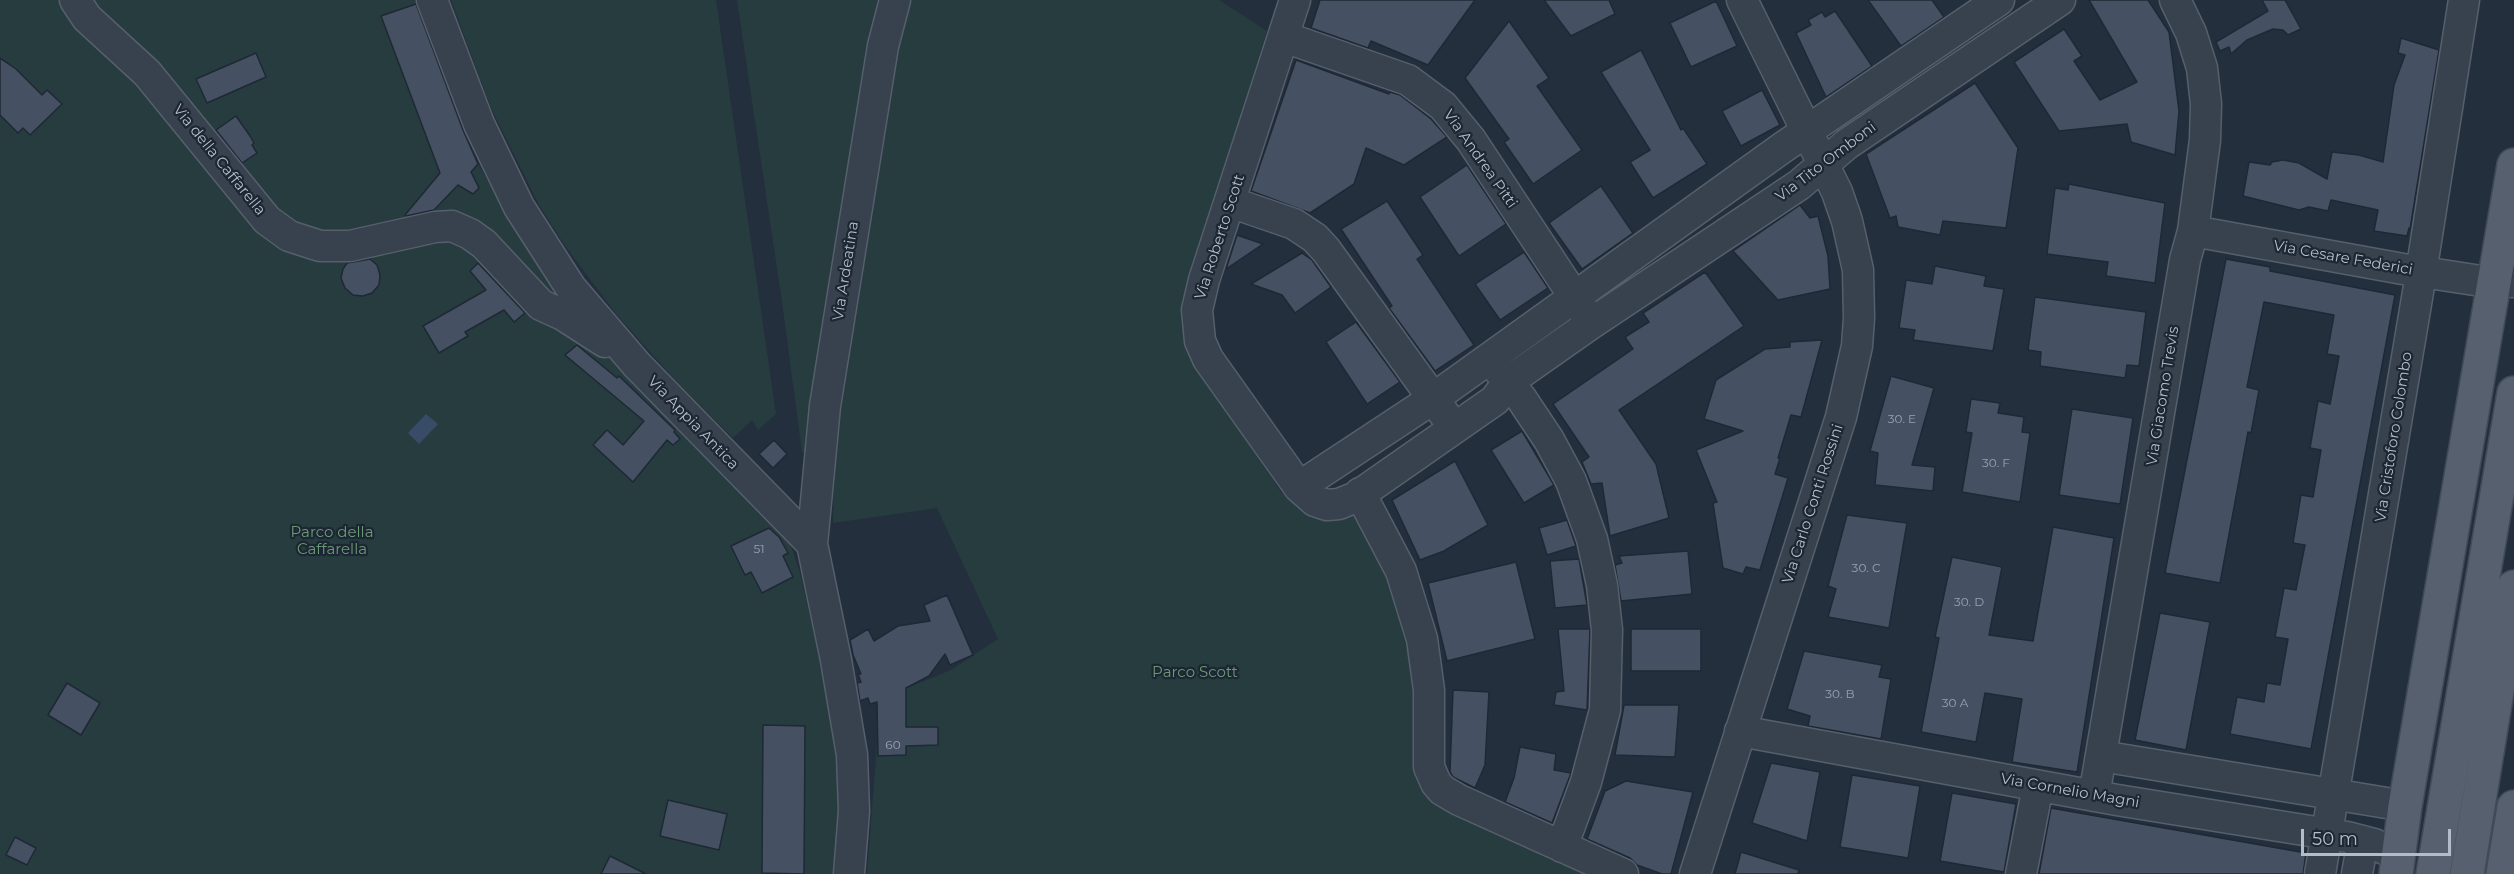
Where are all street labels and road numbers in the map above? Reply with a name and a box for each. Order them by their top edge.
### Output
street label: Via della Caffarella [169,101,269,219]
street label: Via Andrea Pitti [1439,106,1521,212]
street label: Via Tito Omboni [1772,118,1880,206]
street label: Via Roberto Scott [1191,172,1249,302]
street label: Via Ardeatina [829,220,863,322]
street label: Via Cesare Federici [2272,237,2414,279]
street label: Via Giacomo Trevis [2143,325,2183,467]
street label: Via Cristoforo Colombo [2372,351,2416,523]
street label: Via Appia Antica [644,372,742,474]
street label: Via Carlo Conti Rossini [1779,422,1847,586]
street label: Via Cornelio Magni [1999,770,2141,812]

